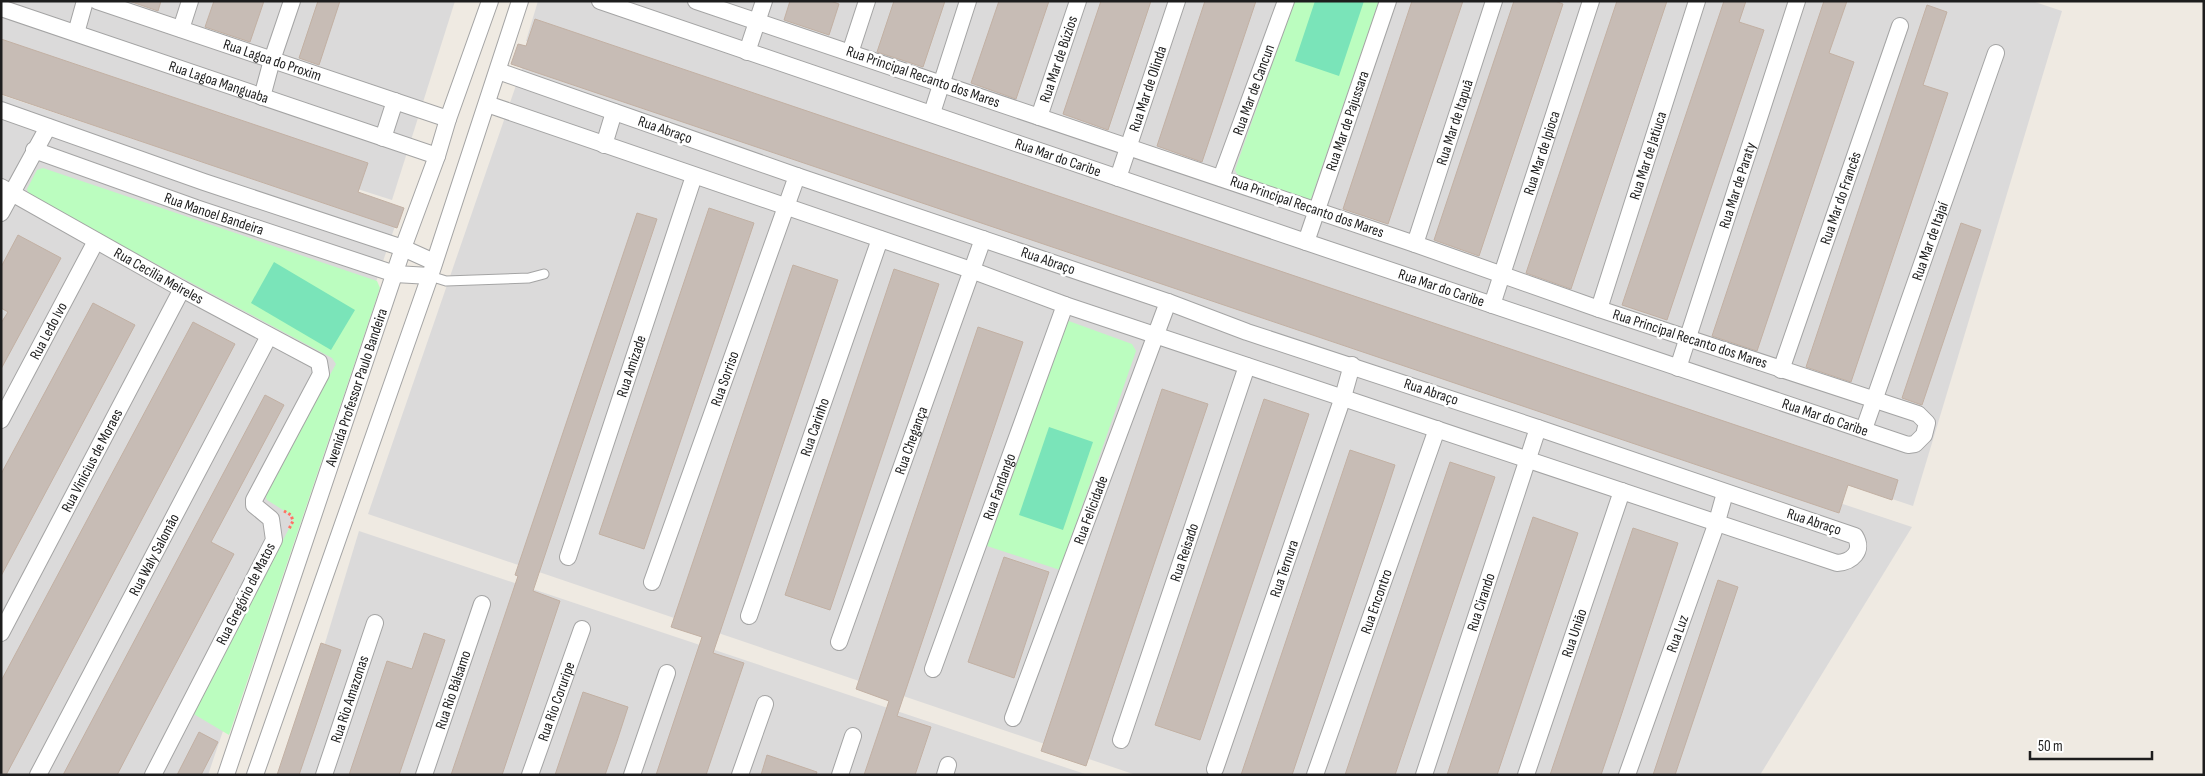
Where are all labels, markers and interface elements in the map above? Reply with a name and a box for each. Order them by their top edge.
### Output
street label: Rua Mar de Búzios [1035,13,1082,105]
street label: Rua Lagoa do Proxim [221,35,324,85]
street label: Rua Principal Recanto dos Mares [844,42,1002,112]
street label: Rua Mar de Cancun [1228,42,1279,138]
street label: Rua Mar de Olinda [1125,43,1171,134]
street label: Rua Lagoa Manguaba [166,56,271,108]
street label: Rua Mar de Pajussara [1321,68,1373,173]
street label: Rua Mar de Itapuã [1432,77,1477,168]
street label: Rua Mar de Ipioca [1519,108,1564,197]
street label: Rua Mar de Jatiuca [1625,109,1671,202]
street label: Rua Abraço [635,112,695,148]
street label: Rua Mar do Caribe [1012,134,1104,181]
street label: Rua Mar de Paraty [1714,140,1760,231]
street label: Rua Mar do Francês [1816,149,1865,247]
street label: Rua Principal Recanto dos Mares [1228,172,1386,242]
street label: Rua Manoel Bandeira [162,188,266,239]
street label: Rua Mar de Itajaí [1907,199,1953,283]
street label: Rua Cecilia Meireles [111,243,207,308]
street label: Rua Abraço [1018,243,1078,279]
street label: Rua Mar do Caribe [1396,264,1487,311]
street label: Rua Ledo Ivo [25,299,71,363]
street label: Rua Principal Recanto dos Mares [1610,305,1770,373]
street label: Avenida Professor Paulo Bandeira [321,306,392,470]
street label: Rua Amizade [612,333,650,400]
street label: Rua Sorriso [706,349,743,409]
street label: Rua Abraço [1401,374,1461,410]
street label: Rua Mar do Caribe [1780,394,1871,440]
street label: Rua Carinho [796,395,834,459]
street label: Rua Chegança [890,404,932,477]
street label: Rua Vinicius de Moraes [57,405,127,515]
street label: Rua Fandango [978,451,1020,523]
street label: Rua Felicidade [1069,473,1112,547]
street label: Rua Abraço [1784,504,1844,540]
street label: Rua Waly Salomão [124,510,183,599]
street label: Rua Reisado [1166,521,1203,584]
street label: Rua Ternura [1265,537,1303,600]
street label: Rua Gregório de Matos [212,540,280,648]
street label: Rua Encontro [1356,566,1396,637]
street label: Rua Cirando [1462,571,1499,634]
street label: Rua União [1557,606,1591,660]
street label: Rua Luz [1662,612,1693,655]
street label: Rua Rio Bálsamo [431,648,475,732]
street label: Rua Rio Amazonas [326,653,373,745]
street label: Rua Rio Coruripe [533,659,579,744]
scale bar [2030,728,2152,760]
text: 50 m [2038,737,2063,756]

